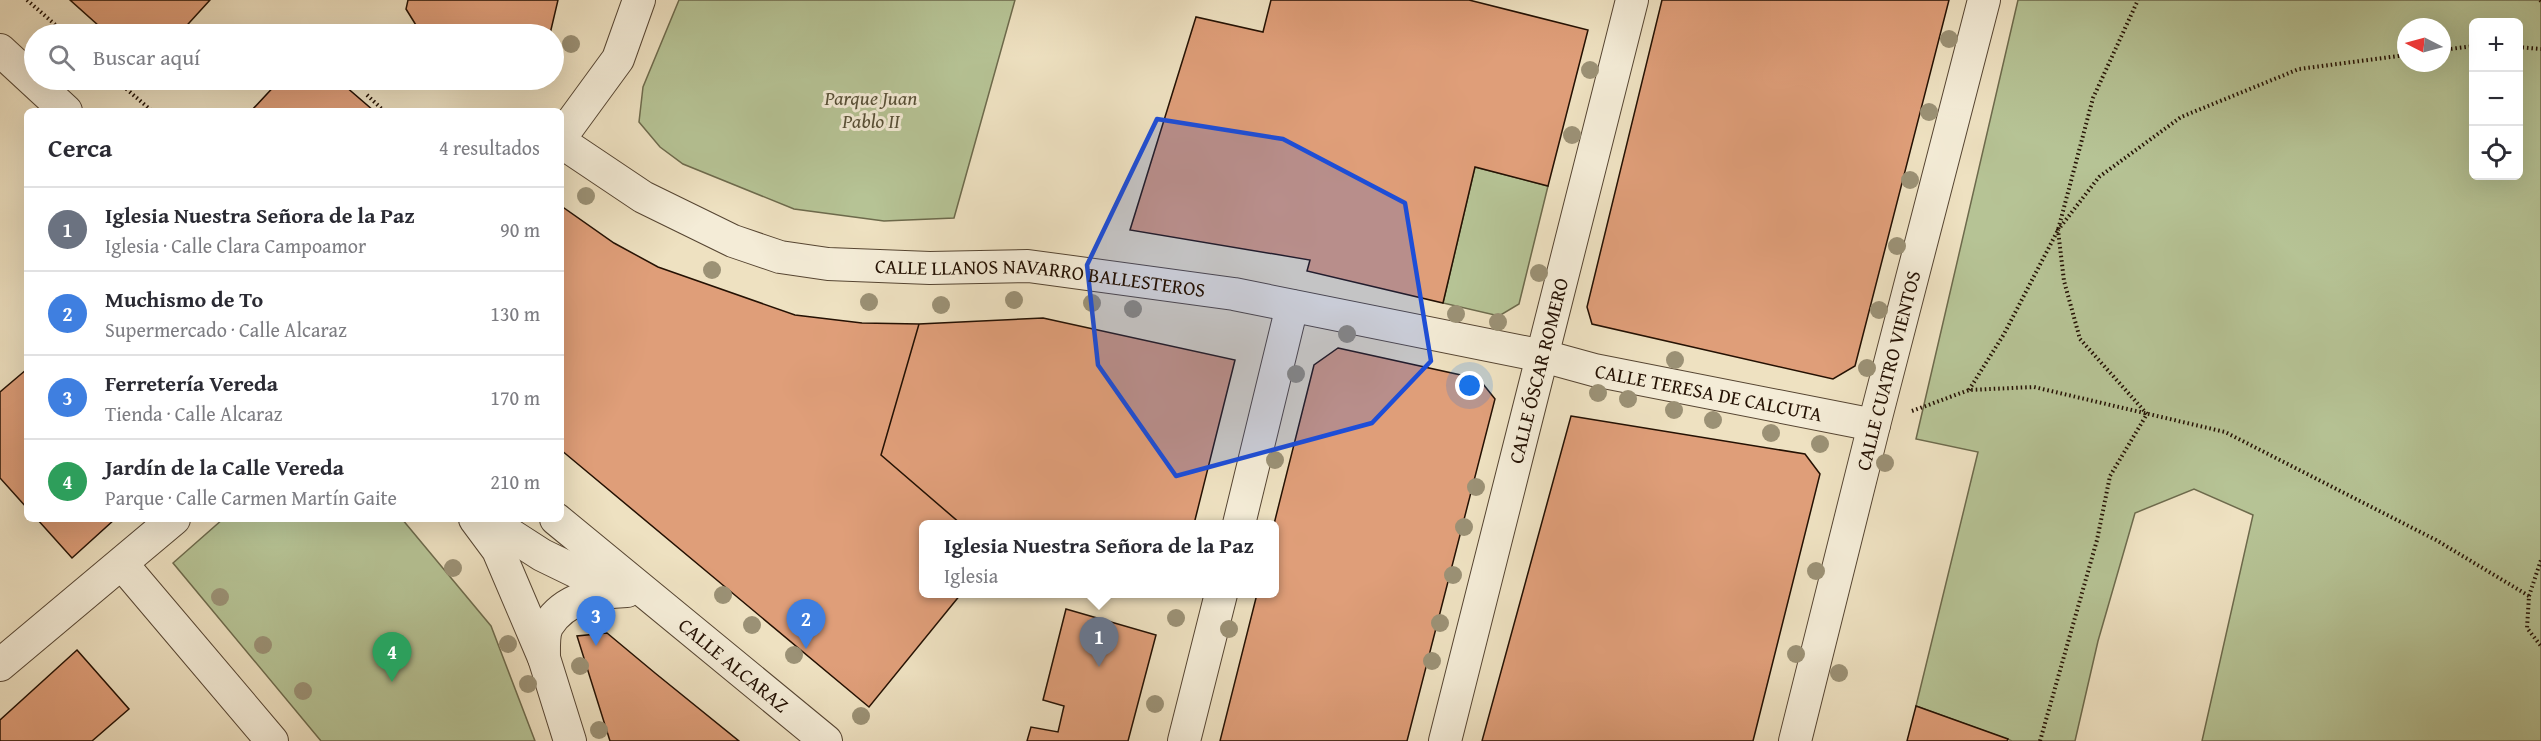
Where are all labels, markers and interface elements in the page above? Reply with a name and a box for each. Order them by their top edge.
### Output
north arrow [2397,18,2451,72]
map controls [2469,18,2523,180]
button: + [2469,18,2523,72]
search box [24,24,564,90]
icon: search [45,41,78,74]
text: Buscar aquí [93,41,200,73]
button: − [2469,72,2523,126]
park label: Parque Juan Pablo II [824,83,917,135]
button: locate [2469,126,2523,180]
text: Cerca [48,128,112,167]
text: 4 resultados [439,133,540,162]
text: Iglesia Nuestra Señora de la Paz [105,199,415,231]
text: 1 [62,215,73,244]
text: 90 m [500,215,540,244]
text: Iglesia · Calle Clara Campoamor [105,231,366,260]
street label: CALLE LLANOS NAVARRO BALLESTEROS [874,251,1207,304]
street label: CALLE CUATRO VIENTOS [1848,267,1927,474]
street label: CALLE ÓSCAR ROMERO [1501,275,1575,466]
text: Muchismo de To [105,283,263,315]
text: 2 [62,299,73,328]
text: 130 m [490,299,540,328]
text: Supermercado · Calle Alcaraz [105,315,347,344]
street label: CALLE TERESA DE CALCUTA [1593,356,1825,429]
text: Ferretería Vereda [105,367,278,399]
your location [1455,371,1484,400]
text: 3 [62,383,73,412]
text: 170 m [490,383,540,412]
text: Tienda · Calle Alcaraz [105,399,282,428]
text: Jardín de la Calle Vereda [105,451,344,483]
text: 4 [62,467,73,496]
text: 210 m [490,467,540,496]
text: Parque · Calle Carmen Martín Gaite [105,483,397,512]
popup [919,520,1279,598]
text: Iglesia Nuestra Señora de la Paz [944,529,1254,561]
text: Iglesia [944,561,998,590]
pin: 3 [576,596,616,646]
pin: 2 [786,600,826,649]
street label: CALLE ALCARAZ [673,611,795,719]
pin: 1 [1080,618,1118,667]
pin: 4 [372,632,412,682]

